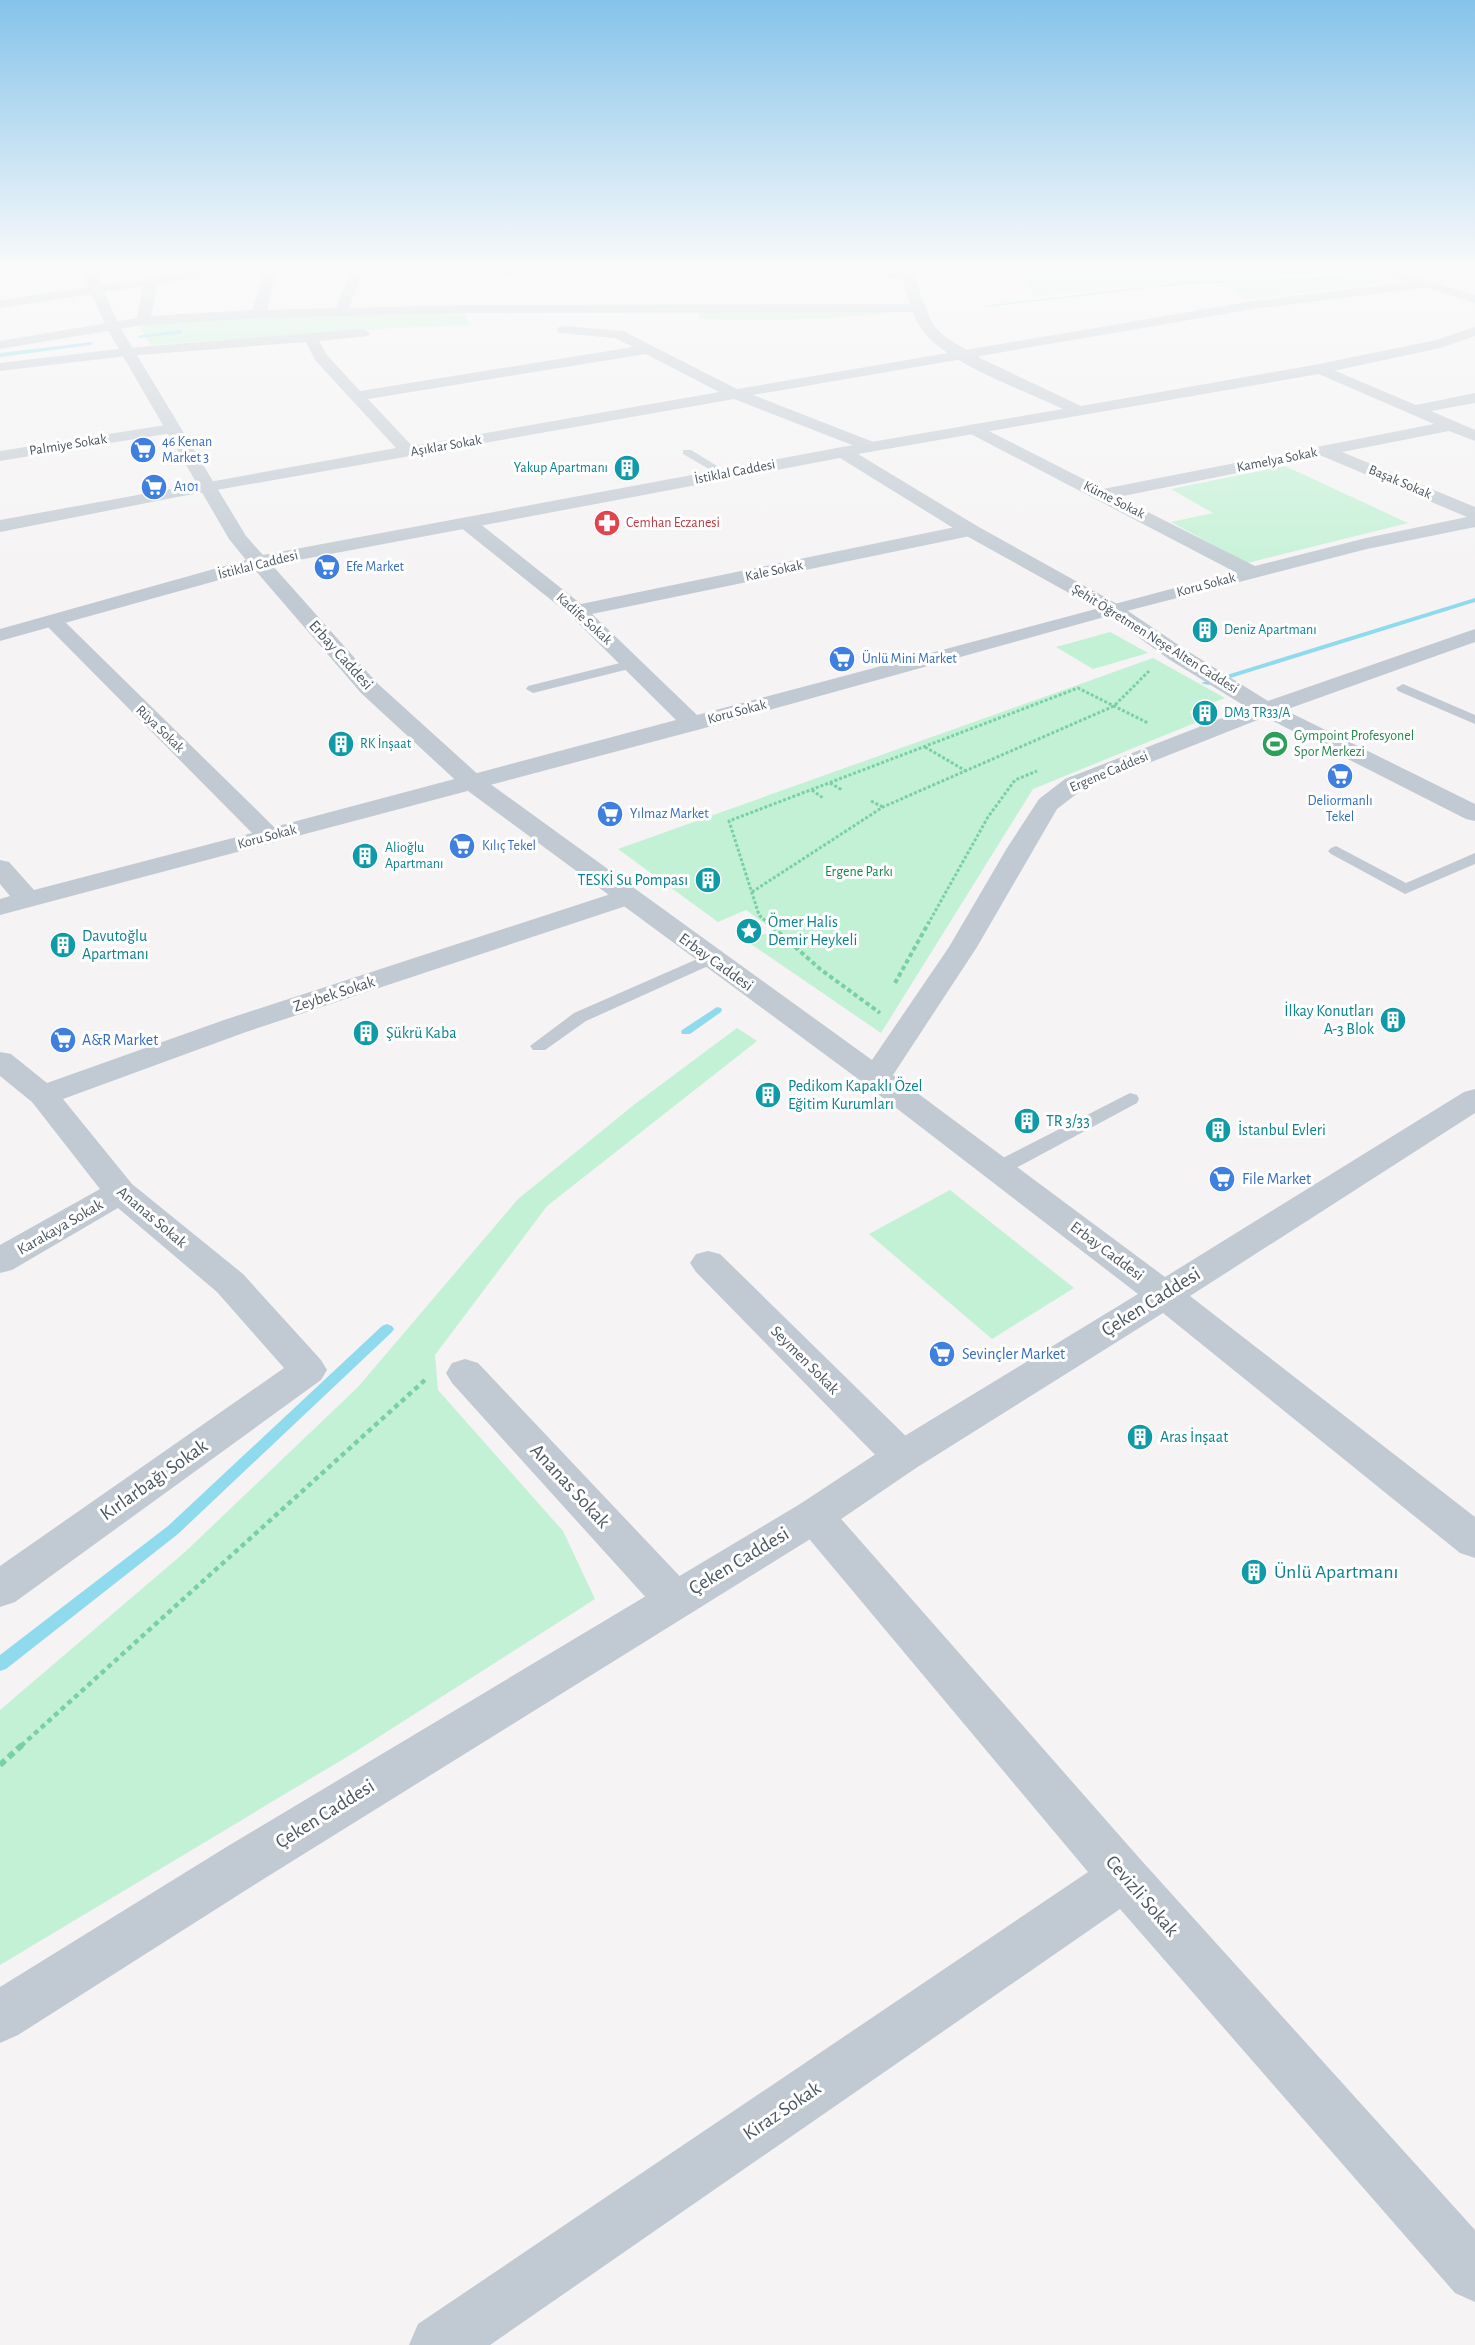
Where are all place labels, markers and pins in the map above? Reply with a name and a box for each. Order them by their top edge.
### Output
supermarket icon: 46 Kenan Market 3 [128,435,158,465]
place label: 46 Kenan Market 3 [162,435,212,465]
building icon: Yakup Apartmanı [612,453,642,483]
place label: Yakup Apartmanı [514,461,608,475]
supermarket icon: A101 [139,472,169,502]
place label: A101 [174,480,199,494]
pharmacy icon: Cemhan Eczanesi [592,508,622,538]
place label: Cemhan Eczanesi [626,516,720,530]
supermarket icon: Efe Market [312,552,342,582]
place label: Efe Market [346,560,405,574]
building icon: Deniz Apartmanı [1190,615,1220,645]
place label: Deniz Apartmanı [1224,623,1317,637]
supermarket icon: Ünlü Mini Market [827,644,857,674]
place label: Ünlü Mini Market [862,649,957,666]
building icon: DM3 TR33/A [1190,698,1220,728]
place label: DM3 TR33/A [1224,706,1290,720]
building icon: RK İnşaat [326,729,356,759]
sports icon: Gympoint Profesyonel Spor Merkezi [1260,729,1290,759]
place label: Gympoint Profesyonel Spor Merkezi [1294,729,1414,759]
place label: RK İnşaat [360,734,412,751]
supermarket icon: Deliormanlı Tekel [1325,761,1355,791]
place label: Deliormanlı Tekel [1307,794,1373,824]
supermarket icon: Yılmaz Market [595,799,625,829]
place label: Yılmaz Market [630,807,709,821]
supermarket icon: Kılıç Tekel [447,831,477,861]
place label: Kılıç Tekel [482,839,536,853]
building icon: Alioğlu Apartmanı [350,841,380,871]
place label: Alioğlu Apartmanı [385,841,443,871]
building icon: TESKİ Su Pompası [693,865,723,895]
place label: TESKİ Su Pompası [577,870,688,888]
place label: Ömer Halis Demir Heykeli [768,912,857,949]
place icon: Ömer Halis Demir Heykeli [734,916,764,946]
place label: Davutoğlu Apartmanı [82,928,149,962]
building icon: Davutoğlu Apartmanı [48,930,78,960]
place label: İlkay Konutları A-3 Blok [1284,1001,1375,1037]
building icon: İlkay Konutları A-3 Blok [1378,1005,1408,1035]
building icon: Şükrü Kaba [351,1018,381,1048]
supermarket icon: A&R Market [48,1025,78,1055]
place label: Şükrü Kaba [386,1025,457,1041]
place label: A&R Market [82,1032,158,1048]
place label: Pedikom Kapaklı Özel Eğitim Kurumları [788,1076,923,1112]
building icon: Pedikom Kapaklı Özel Eğitim Kurumları [753,1080,783,1110]
building icon: TR 3/33 [1012,1106,1042,1136]
place label: TR 3/33 [1046,1113,1090,1129]
building icon: İstanbul Evleri [1203,1115,1233,1145]
place label: İstanbul Evleri [1238,1120,1326,1138]
supermarket icon: File Market [1207,1164,1237,1194]
place label: File Market [1242,1171,1311,1187]
supermarket icon: Sevinçler Market [927,1339,957,1369]
place label: Sevinçler Market [962,1346,1065,1362]
building icon: Aras İnşaat [1125,1422,1155,1452]
place label: Aras İnşaat [1160,1427,1228,1445]
building icon: Ünlü Apartmanı [1239,1557,1269,1587]
place label: Ünlü Apartmanı [1274,1562,1398,1582]

